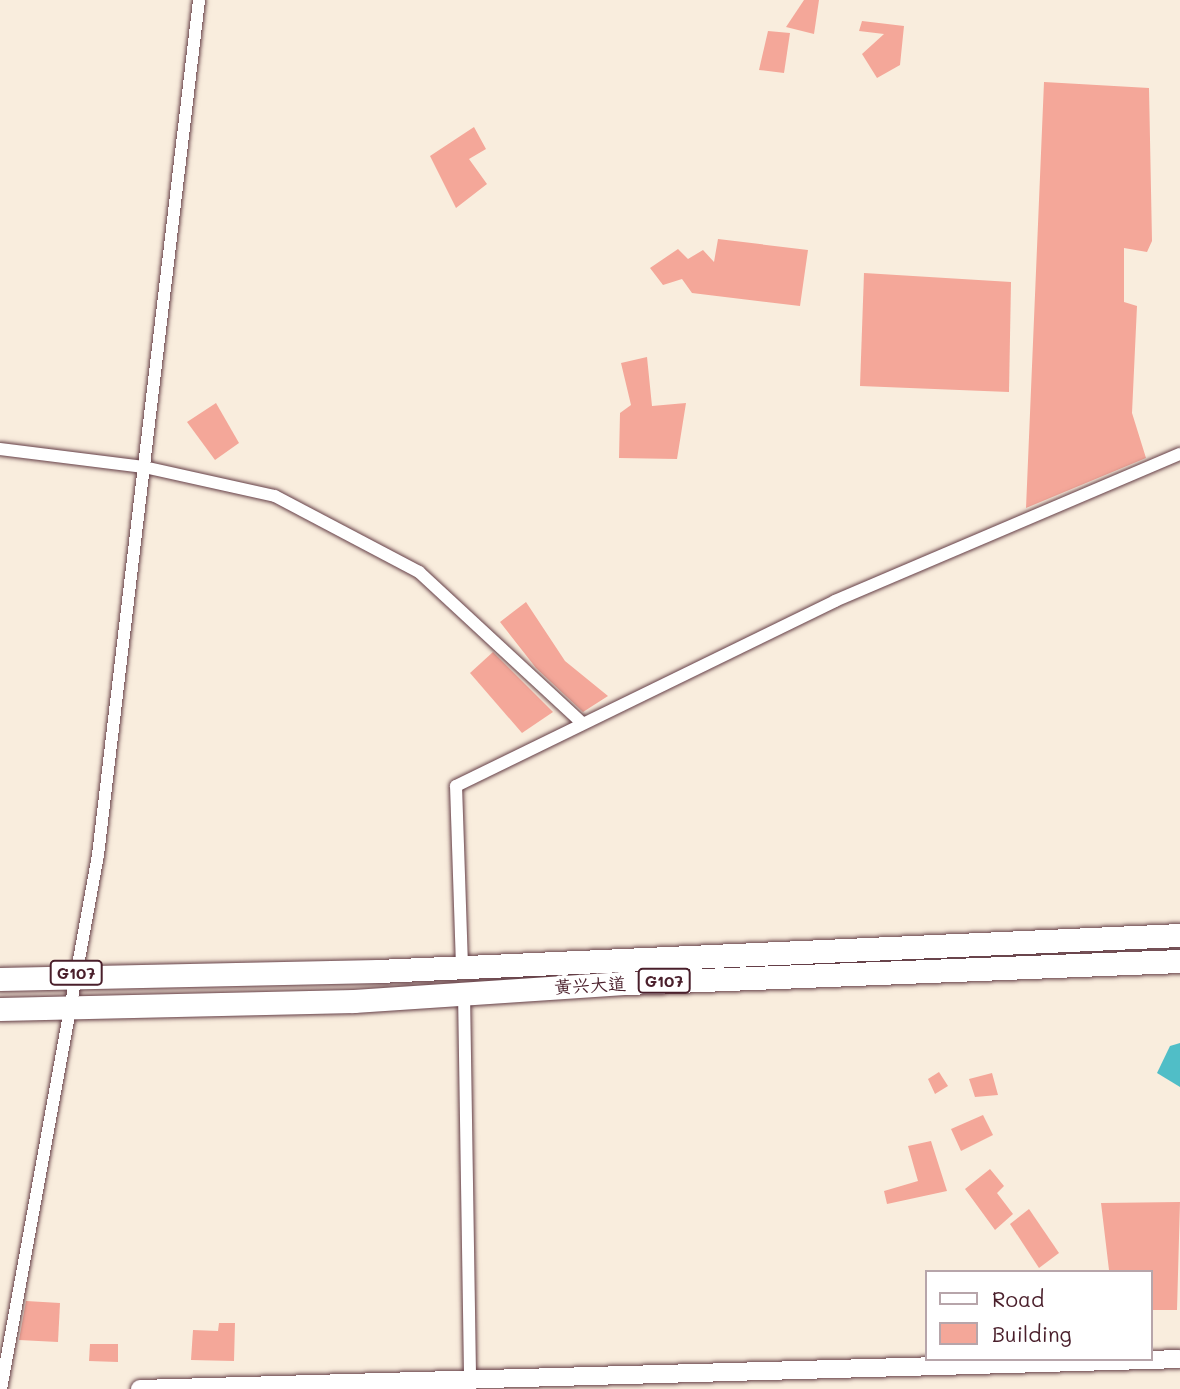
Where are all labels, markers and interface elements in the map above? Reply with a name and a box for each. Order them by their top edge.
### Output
road number: G107 [48,960,104,986]
road number: G107 [636,968,692,993]
street label: 黄兴大道 [553,972,627,998]
legend [925,1270,1152,1361]
text: Road [992,1285,1044,1312]
text: Building [992,1320,1072,1347]

